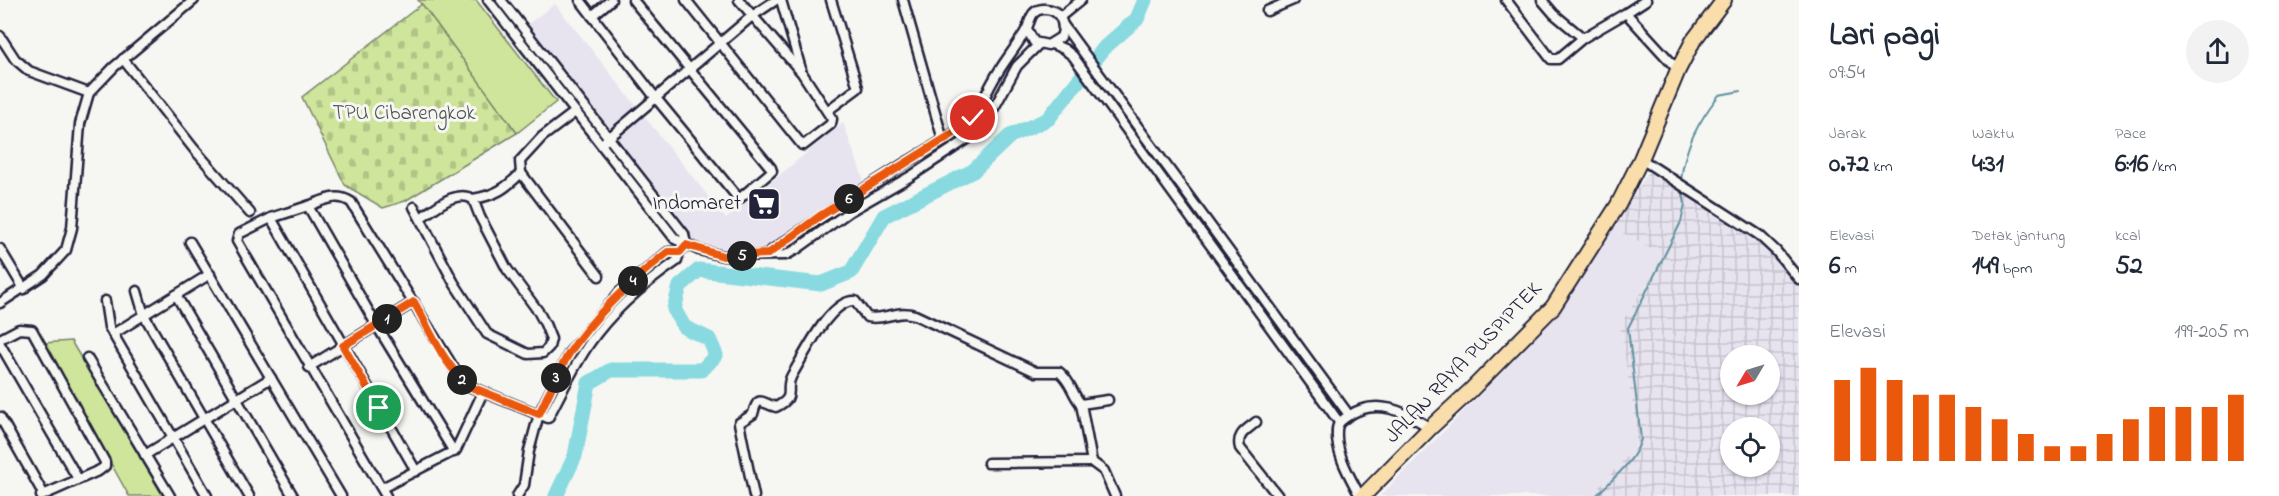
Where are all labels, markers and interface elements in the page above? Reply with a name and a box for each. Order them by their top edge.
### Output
text: Lari pagi [1829,12,1940,60]
button: share [2186,20,2249,83]
text: 09:54 [1829,59,1865,88]
pin [947,92,998,143]
park label: TPU Cibarengkok [333,99,476,131]
icon: check [956,101,989,134]
text: Jarak [1829,122,1866,146]
text: Waktu [1972,122,2015,146]
text: Pace [2115,122,2146,146]
text: 0.72 [1829,146,1869,184]
text: 4:31 [1972,146,2004,184]
text: 6:16 [2115,146,2148,184]
text: km [1869,155,1893,179]
text: /km [2148,155,2177,179]
pin: 6 [834,184,864,214]
supermarket icon: Indomaret [746,186,782,222]
text: 6 [845,187,853,211]
place label: Indomaret [652,189,741,219]
text: Elevasi [1829,224,1874,248]
text: Detak jantung [1972,224,2065,248]
text: kcal [2115,224,2140,248]
pin: 5 [727,241,757,271]
text: 5 [737,244,747,268]
text: 6 [1829,248,1840,286]
text: 149 [1972,248,1999,286]
text: 52 [2115,248,2143,286]
text: m [1840,257,1857,281]
text: bpm [1999,257,2032,281]
pin: 4 [618,266,648,296]
text: 4 [630,269,636,293]
street label: JALAN RAYA PUSPIPTEK [1379,275,1550,451]
pin: 1 [372,304,402,334]
text: 1 [384,307,390,331]
text: Elevasi [1829,318,1886,347]
text: 199–205 m [2174,318,2249,347]
north arrow [1720,345,1780,405]
map controls [1720,345,1780,477]
pin: 3 [541,363,571,393]
pin: 2 [447,365,477,395]
text: 3 [553,366,559,390]
text: 2 [458,368,466,392]
pin [353,382,404,433]
icon: arrive [362,391,395,424]
button: locate [1720,417,1780,477]

